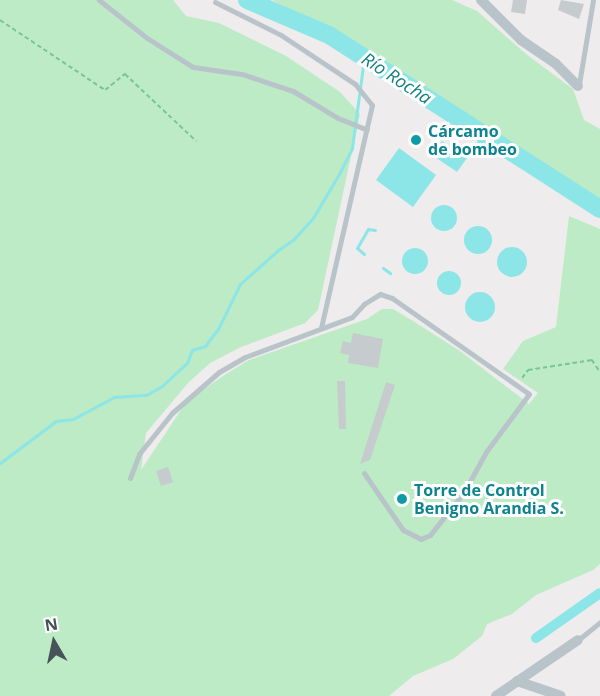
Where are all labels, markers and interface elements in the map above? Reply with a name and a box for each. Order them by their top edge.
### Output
water label: Río Rocha [358,47,436,109]
place label: Cárcamo de bombeo [428,121,517,159]
marker: Cárcamo de bombeo [409,133,423,147]
place label: Torre de Control Benigno Arandia S. [414,480,564,518]
marker: Torre de Control Benigno Arandia S. [395,492,409,506]
north arrow [24,612,84,672]
text: N [43,612,59,636]

